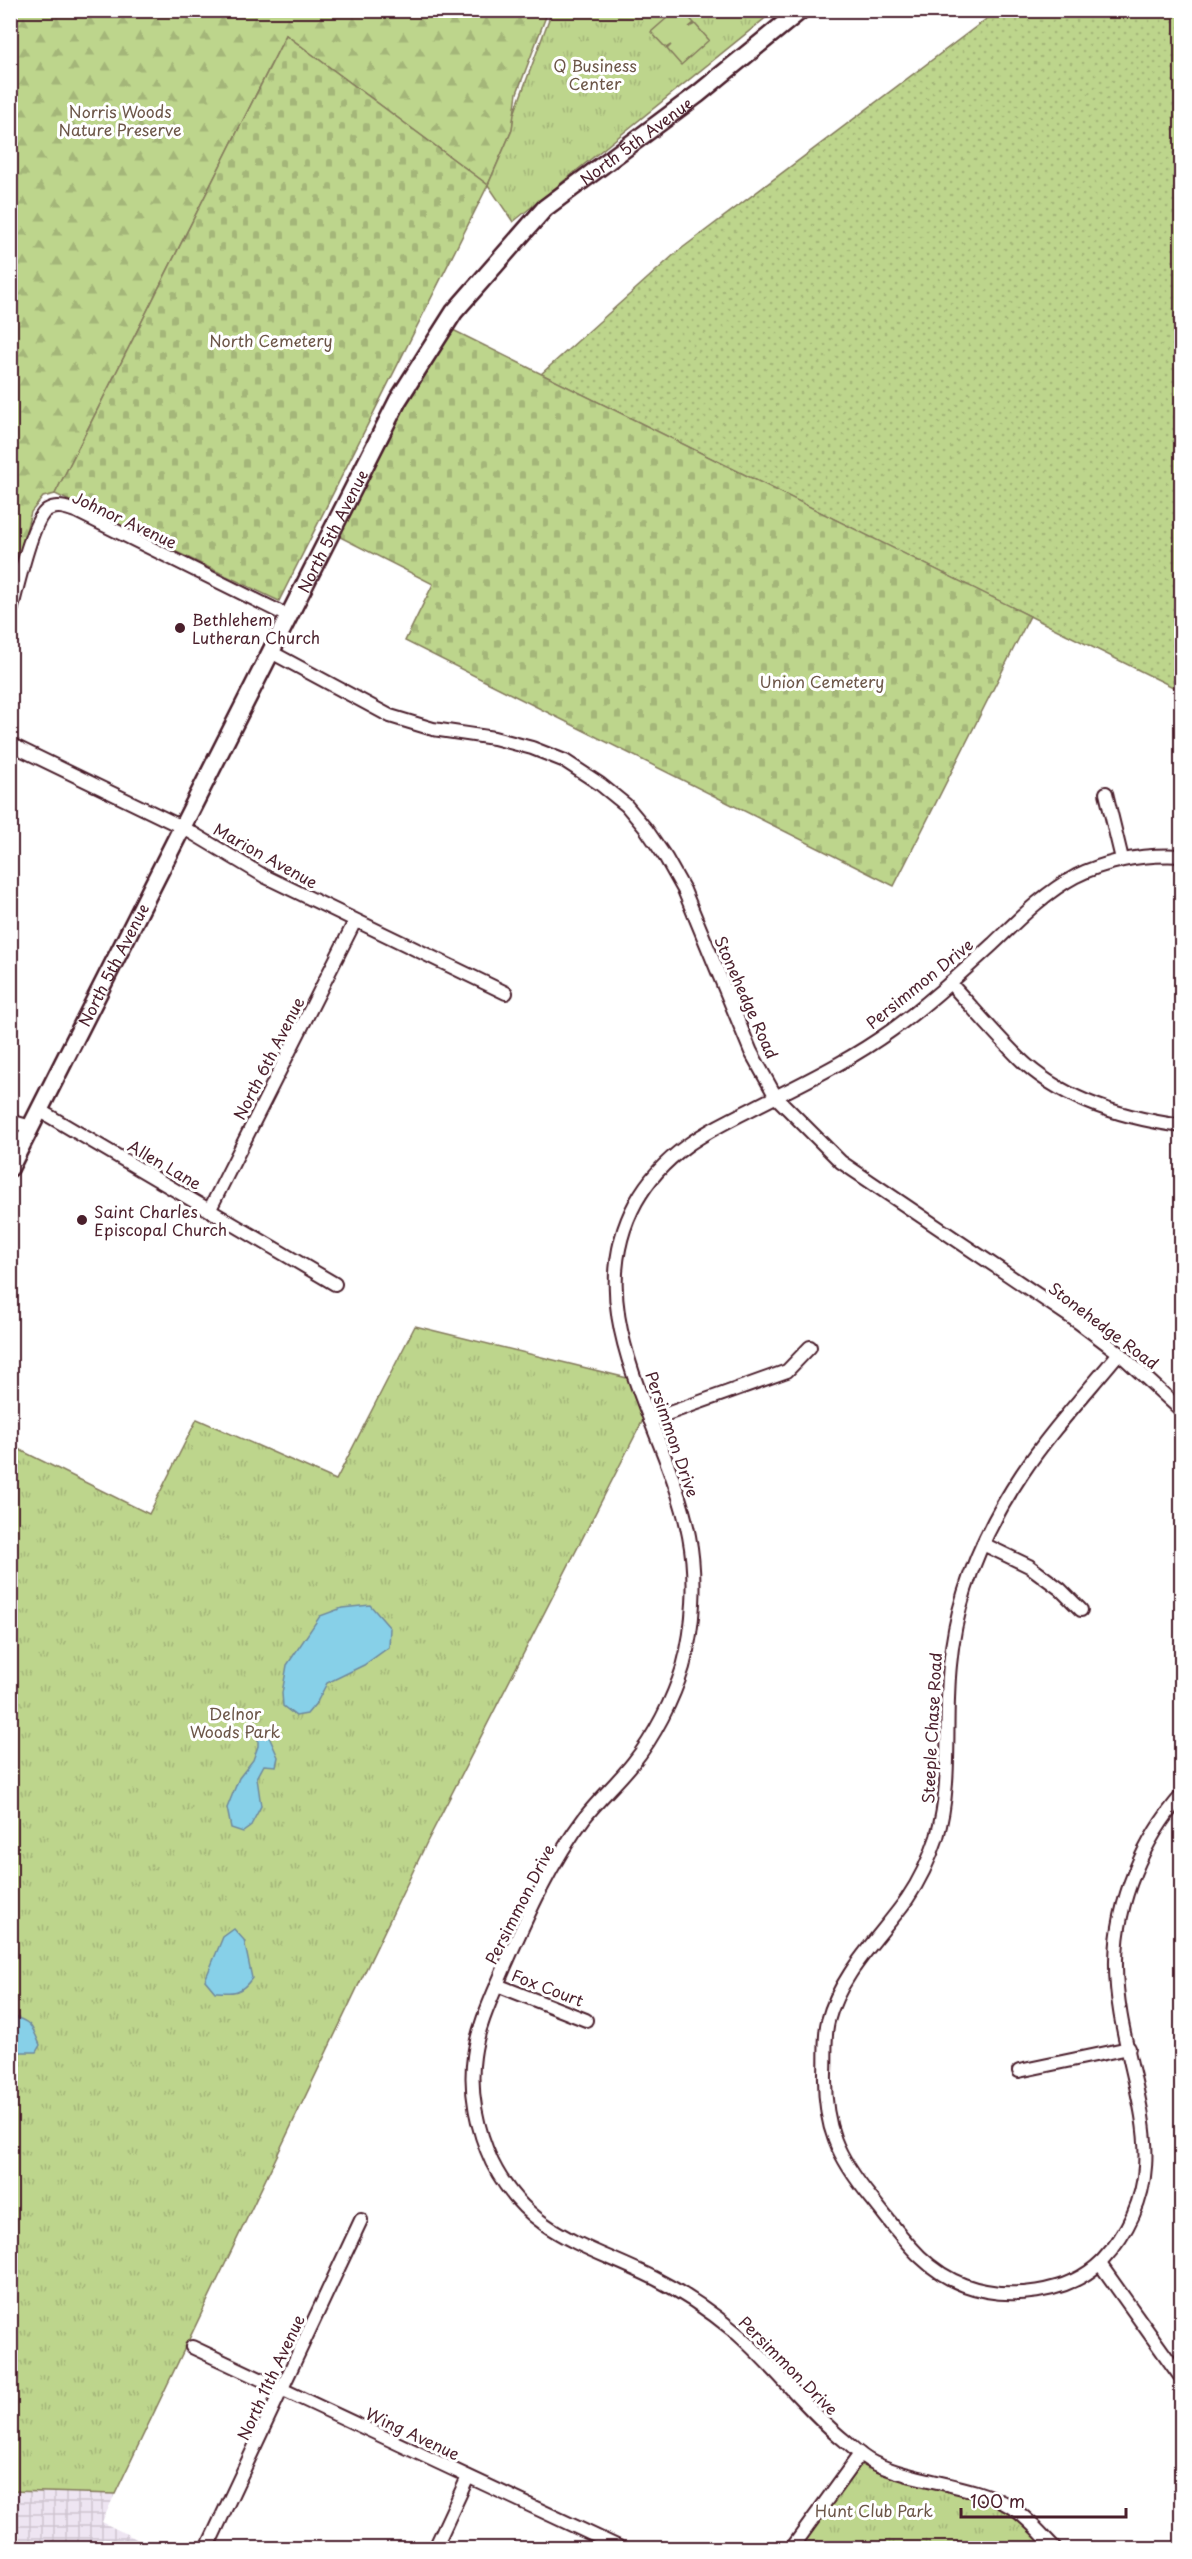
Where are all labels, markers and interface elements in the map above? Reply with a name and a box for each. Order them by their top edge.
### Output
park label: Q Business Center [553,53,637,95]
street label: North 5th Avenue [574,90,697,190]
park label: Norris Woods Nature Preserve [59,99,181,141]
park label: North Cemetery [209,328,333,352]
street label: North 5th Avenue [291,465,373,596]
street label: Johnor Avenue [69,484,182,554]
place label: Bethlehem Lutheran Church [192,607,320,649]
marker: Bethlehem Lutheran Church [173,621,187,635]
park label: Union Cemetery [760,669,884,693]
street label: Marion Avenue [210,817,323,894]
street label: North 5th Avenue [72,899,154,1030]
street label: Stonehedge Road [709,932,785,1062]
street label: Persimmon Drive [860,932,978,1034]
street label: North 6th Avenue [227,992,309,1124]
street label: Allen Lane [124,1133,206,1195]
place label: Saint Charles Episcopal Church [94,1199,227,1241]
marker: Saint Charles Episcopal Church [75,1213,89,1227]
street label: Stonehedge Road [1044,1276,1164,1374]
street label: Persimmon Drive [640,1368,706,1500]
street label: Steeple Chase Road [915,1652,947,1804]
park label: Delnor Woods Park [190,1701,281,1743]
street label: Persimmon Drive [478,1840,560,1968]
street label: Fox Court [509,1962,588,2012]
street label: North 11th Avenue [230,2310,310,2444]
street label: Persimmon Drive [734,2310,844,2420]
street label: Wing Avenue [362,2401,464,2465]
scale bar [961,2481,1126,2519]
text: 100 m [970,2487,1025,2514]
park label: Hunt Club Park [815,2498,933,2522]

